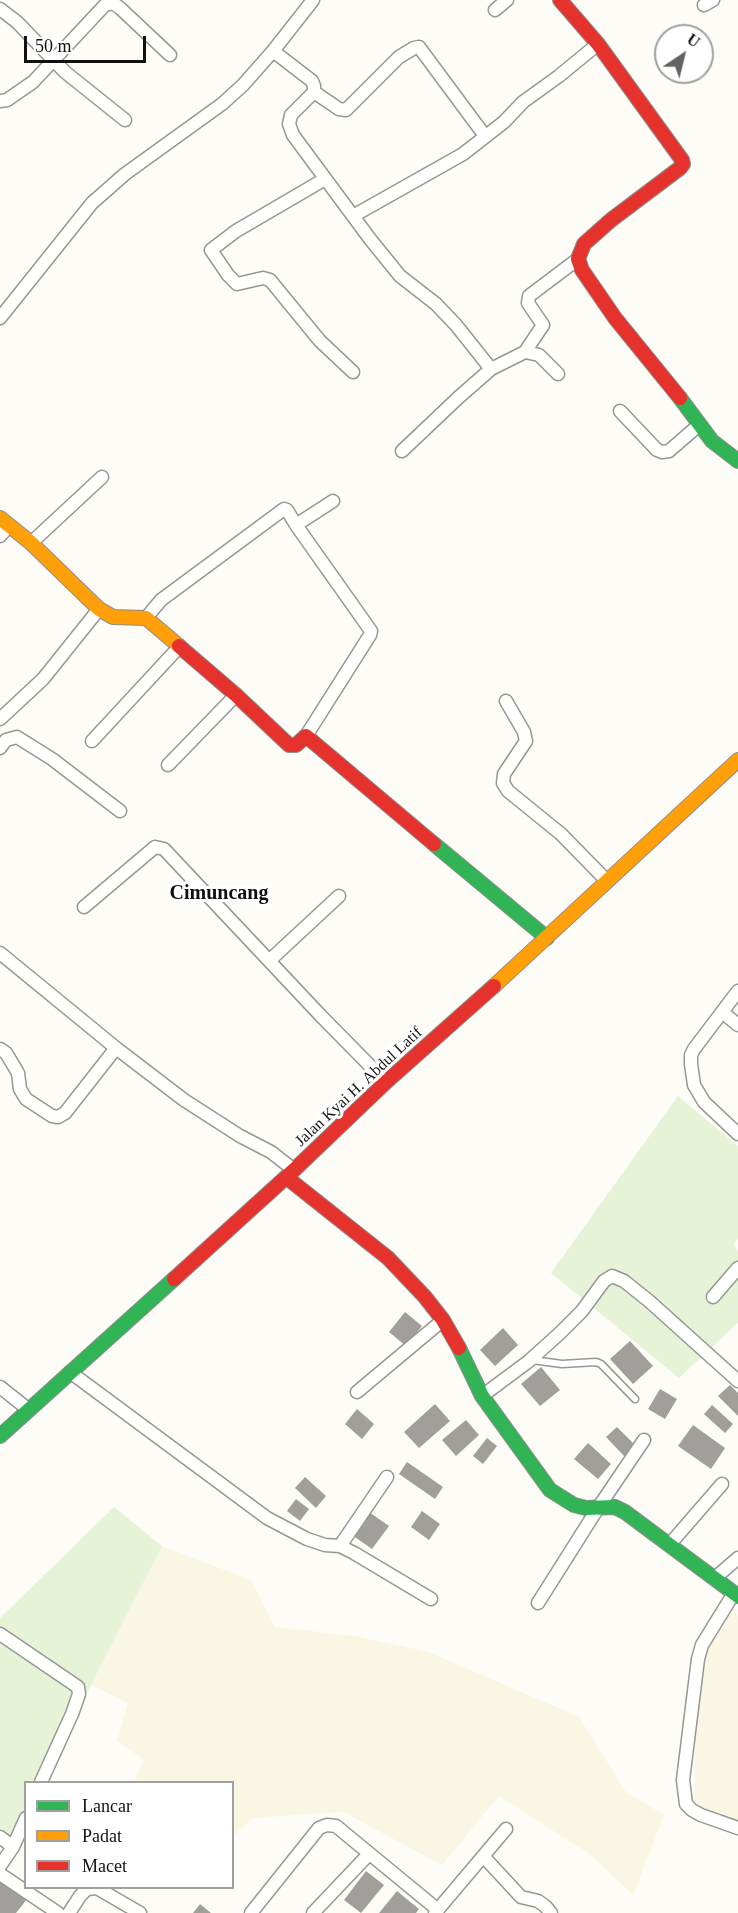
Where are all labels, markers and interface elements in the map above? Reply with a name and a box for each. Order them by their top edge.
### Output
scale bar [27,24,148,62]
north arrow [654,24,714,84]
text: U [684,30,703,51]
text: 50 m [35,36,72,56]
district label: Cimuncang [170,882,268,906]
street label: Jalan Kyai H. Abdul Latif [292,1023,426,1151]
legend [24,1781,234,1889]
text: Lancar [82,1796,132,1816]
text: Padat [82,1826,122,1846]
text: Macet [82,1856,127,1876]

